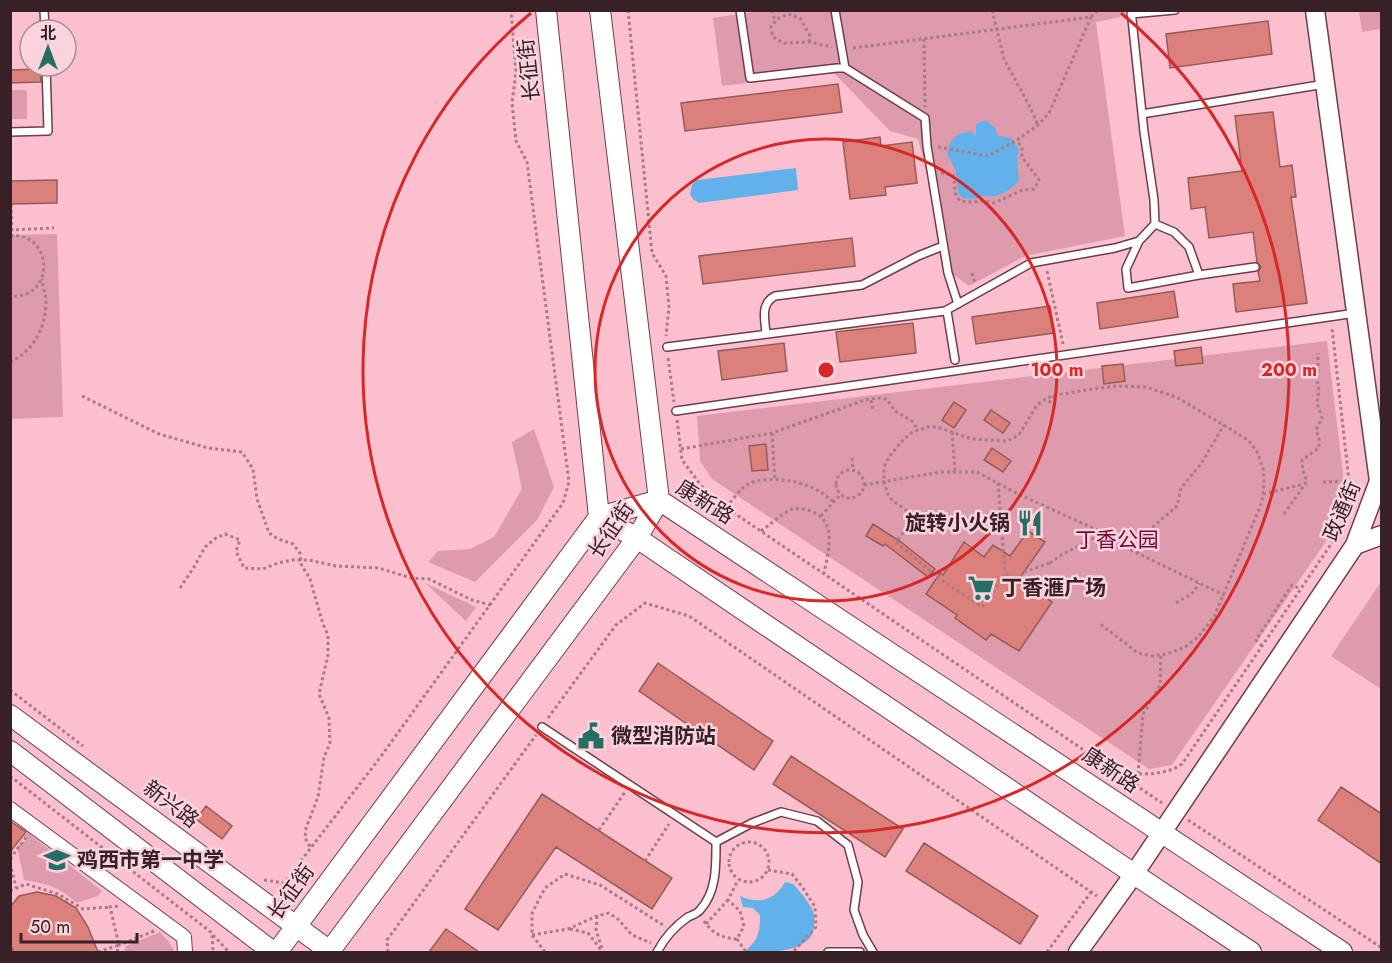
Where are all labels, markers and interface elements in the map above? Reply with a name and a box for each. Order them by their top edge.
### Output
north arrow [18,18,78,78]
text: 北 [40,22,56,45]
street label: 长征街 [511,37,547,103]
text: 100 m [1030,357,1084,383]
text: 200 m [1261,357,1317,383]
centre of rings [816,360,836,380]
street label: 康新路 [670,473,740,531]
street label: 政通街 [1316,476,1368,546]
street label: 长征街 [581,495,641,565]
place label: 旋转小火锅 [905,508,1010,538]
restaurant icon: 旋转小火锅 [1015,508,1045,538]
park label: 丁香公园 [1075,525,1159,555]
supermarket icon: 丁香滙广场 [966,573,996,603]
place label: 丁香滙广场 [1001,573,1106,603]
public building icon: 微型消防站 [576,721,606,751]
place label: 微型消防站 [611,721,716,751]
street label: 康新路 [1076,740,1146,800]
street label: 新兴路 [137,773,205,835]
school or university icon: 鸡西市第一中学 [42,845,72,875]
place label: 鸡西市第一中学 [77,845,224,875]
street label: 长征街 [260,858,322,926]
scale bar [21,906,136,944]
text: 50 m [30,914,70,940]

